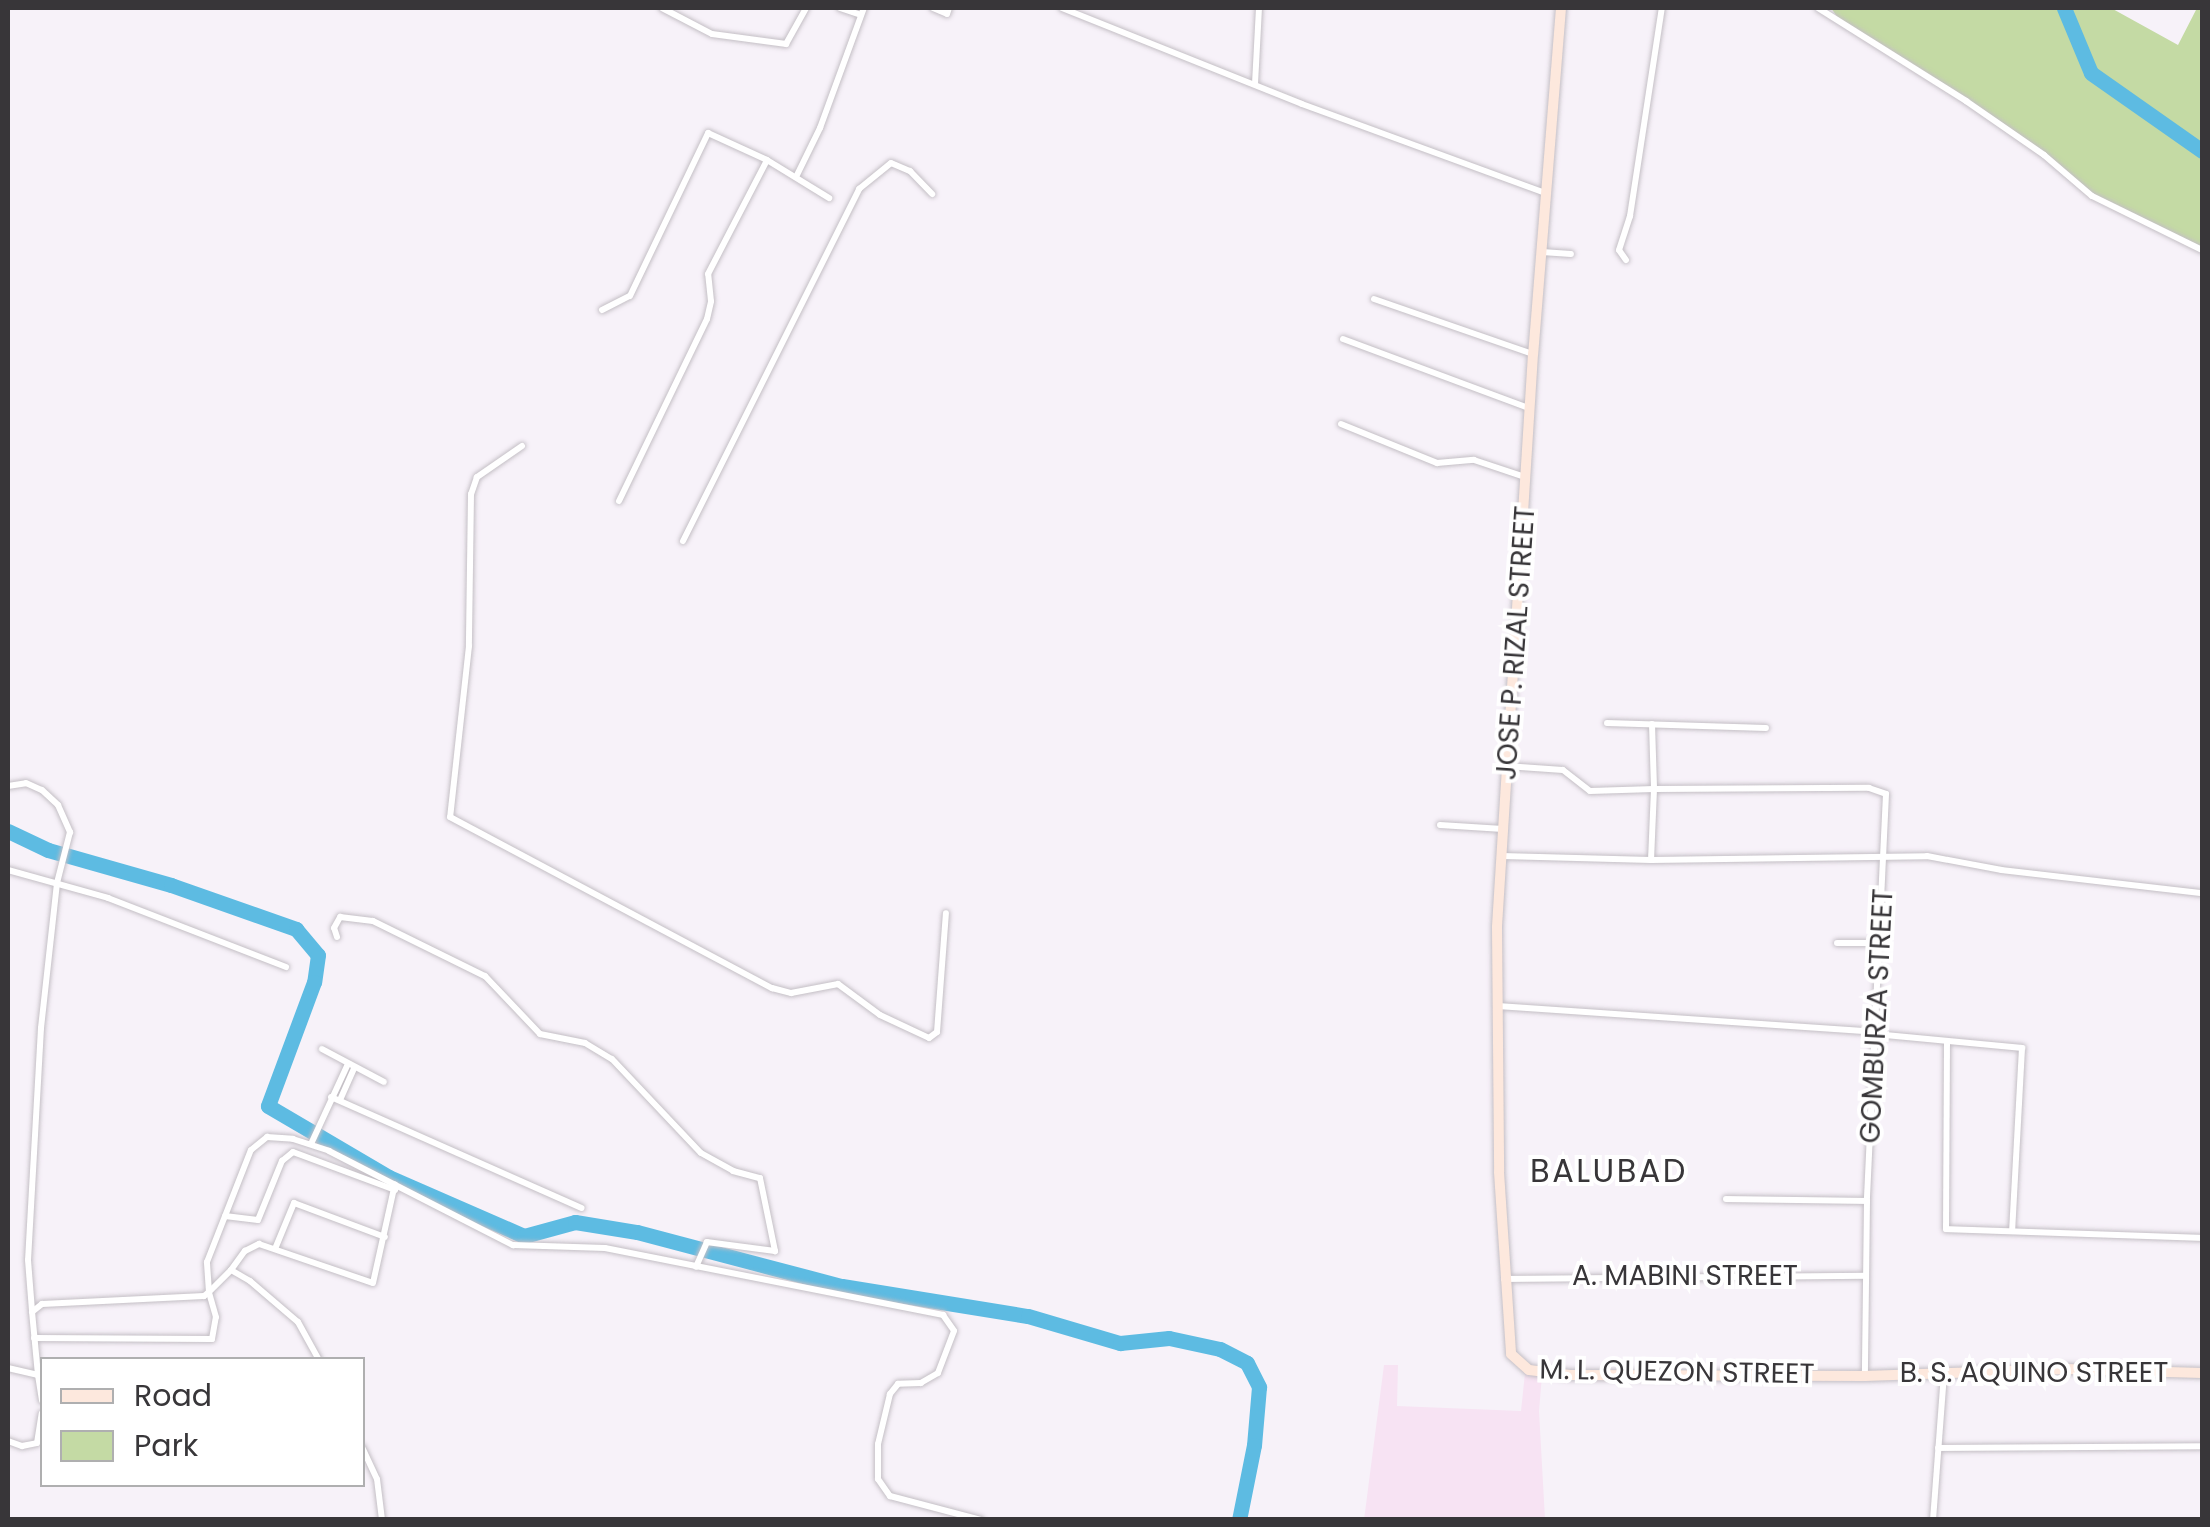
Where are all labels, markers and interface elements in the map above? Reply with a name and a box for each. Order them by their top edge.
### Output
street label: JOSE P. RIZAL STREET [1490,505,1542,781]
street label: GOMBURZA STREET [1854,888,1900,1144]
district label: BALUBAD [1530,1152,1688,1190]
street label: A. MABINI STREET [1572,1259,1798,1293]
street label: M. L. QUEZON STREET [1539,1353,1815,1391]
street label: B. S. AQUINO STREET [1900,1356,2168,1390]
legend [40,1357,365,1487]
text: Road [134,1374,212,1417]
text: Park [134,1424,198,1467]

